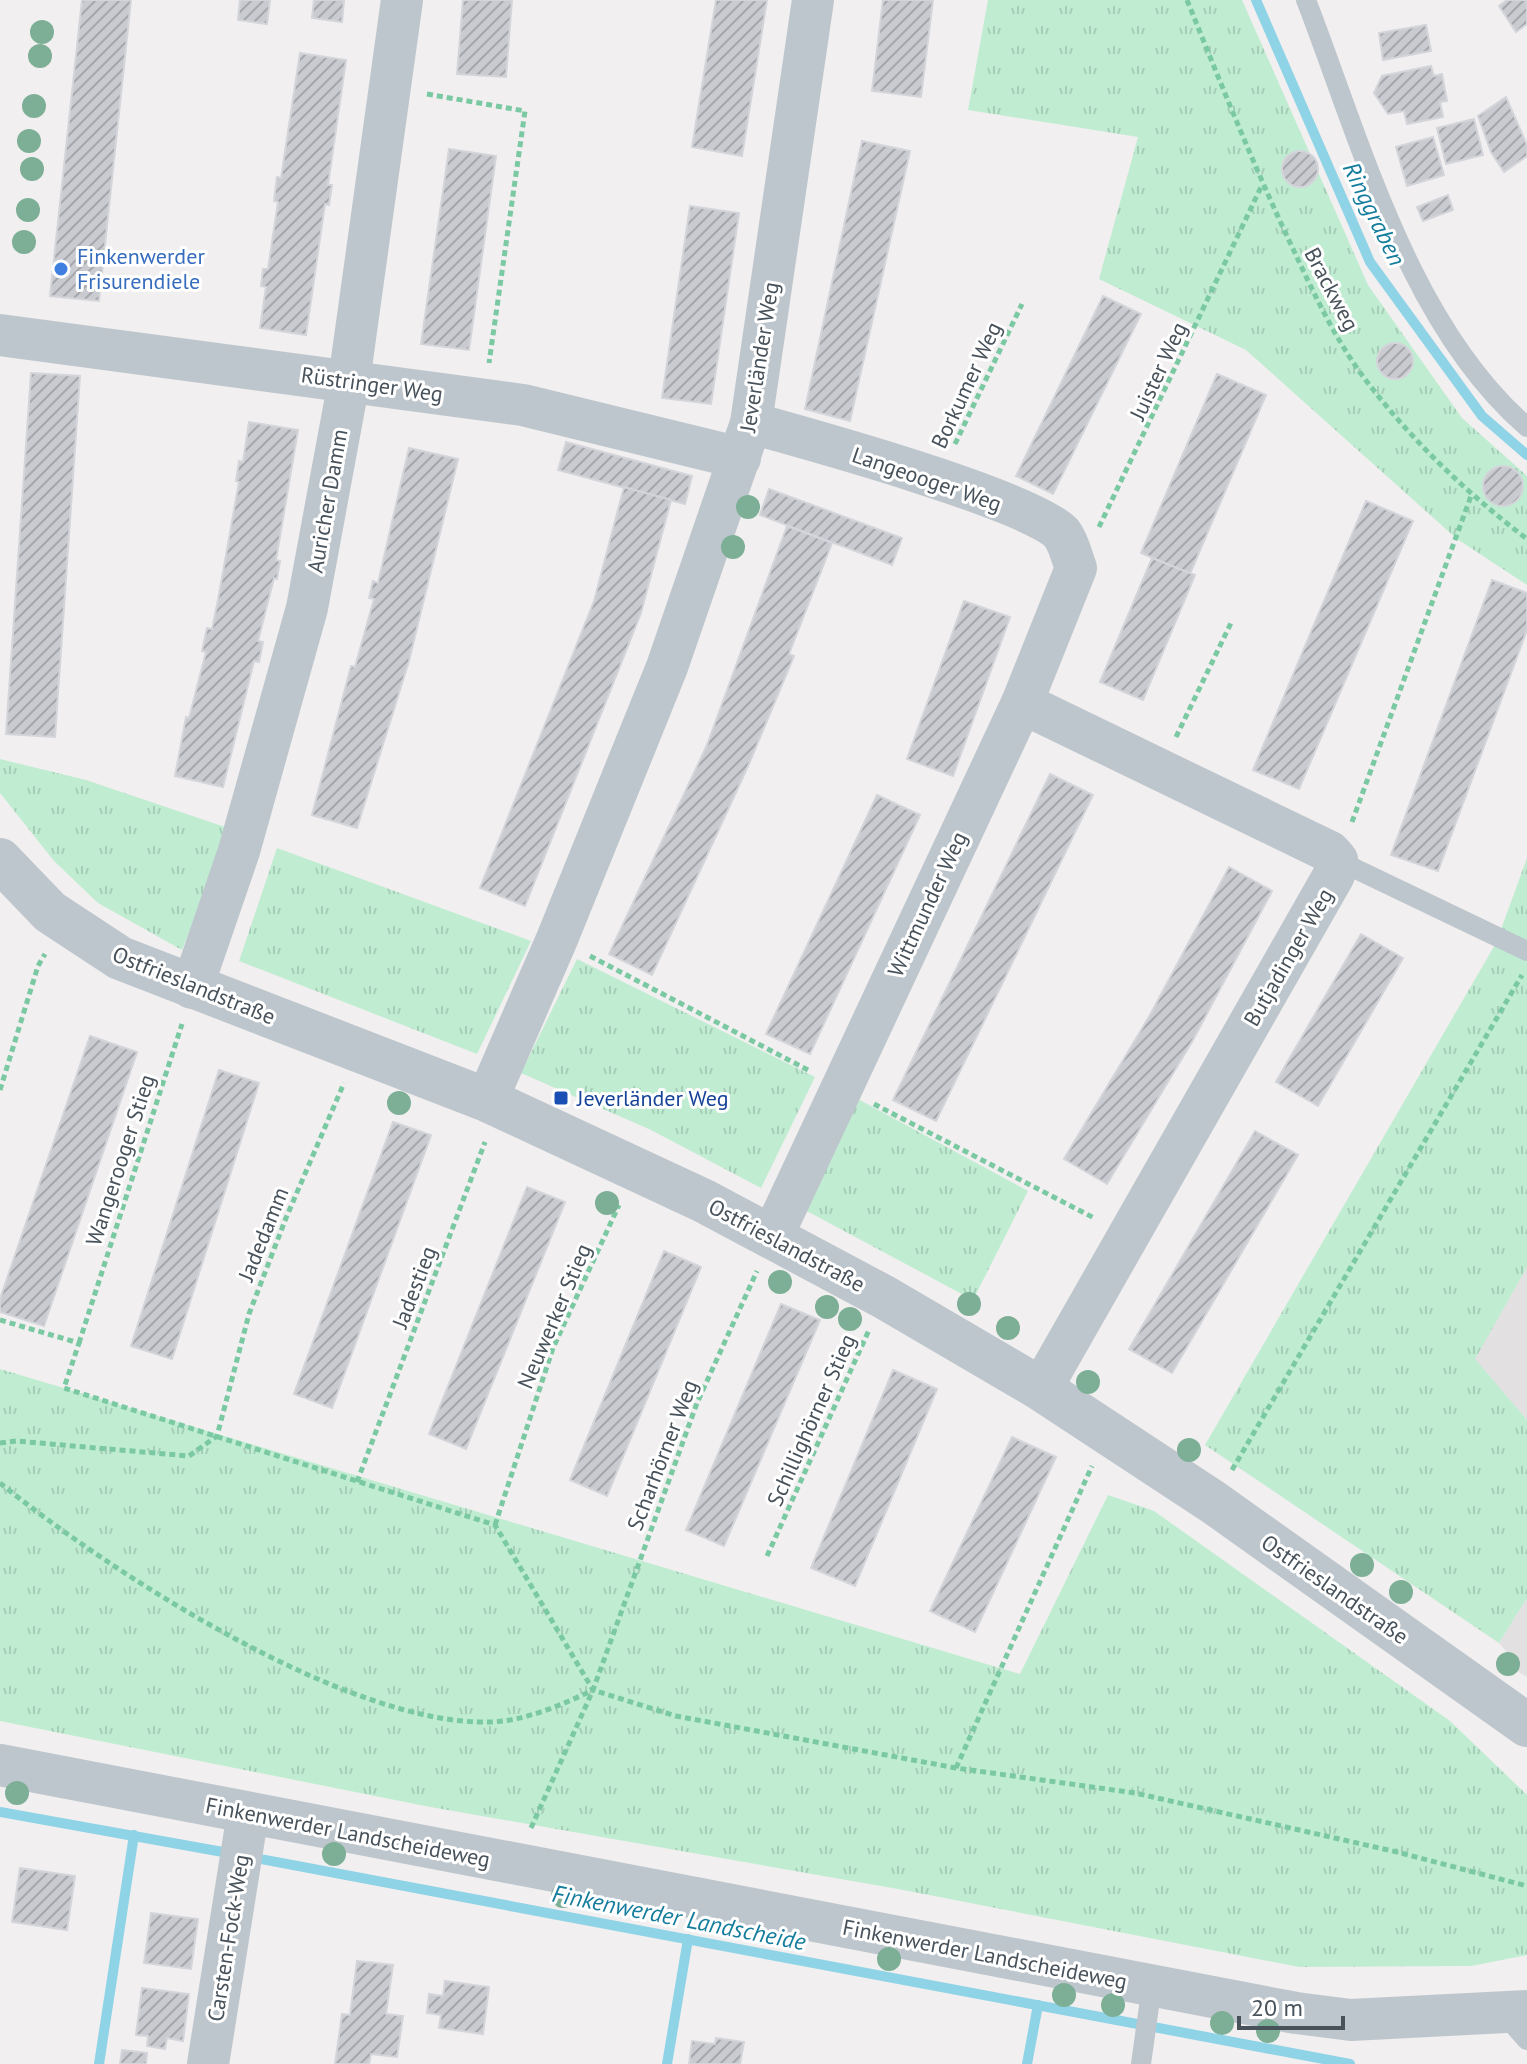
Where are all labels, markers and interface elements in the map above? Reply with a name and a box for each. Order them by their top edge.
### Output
water label: Ringgraben [1336,157,1413,271]
place label: Finkenwerder Frisurendiele [77,242,205,295]
street label: Brackweg [1298,243,1366,335]
marker: Finkenwerder Frisurendiele [52,260,70,278]
street label: Jeverländer Weg [733,280,785,435]
street label: Borkumer Weg [924,317,1008,453]
street label: Juister Weg [1123,318,1193,425]
street label: Rüstringer Weg [299,360,445,408]
street label: Auricher Damm [301,427,353,575]
street label: Langeooger Weg [849,440,1005,518]
street label: Wittmunder Weg [881,827,973,981]
street label: Butjadinger Weg [1237,883,1339,1031]
street label: Ostfrieslandstraße [108,940,280,1030]
street label: Wangerooger Stieg [79,1071,161,1249]
place label: Jeverländer Weg [576,1084,728,1112]
marker: Jeverländer Weg [552,1089,570,1107]
street label: Jadedamm [231,1183,294,1286]
street label: Ostfrieslandstraße [704,1192,870,1298]
street label: Neuwerker Stieg [511,1239,597,1393]
street label: Jadestieg [385,1242,442,1333]
street label: Schillighörner Stieg [760,1329,862,1511]
street label: Scharhörner Weg [620,1376,704,1534]
street label: Ostfrieslandstraße [1256,1528,1414,1650]
street label: Finkenwerder Landscheideweg [203,1791,493,1873]
street label: Carsten-Fock-Weg [201,1852,255,2024]
water label: Finkenwerder Landscheide [550,1878,809,1957]
street label: Finkenwerder Landscheideweg [840,1913,1130,1995]
scale bar [1239,1980,1343,2030]
text: 20 m [1251,1992,1303,2023]

